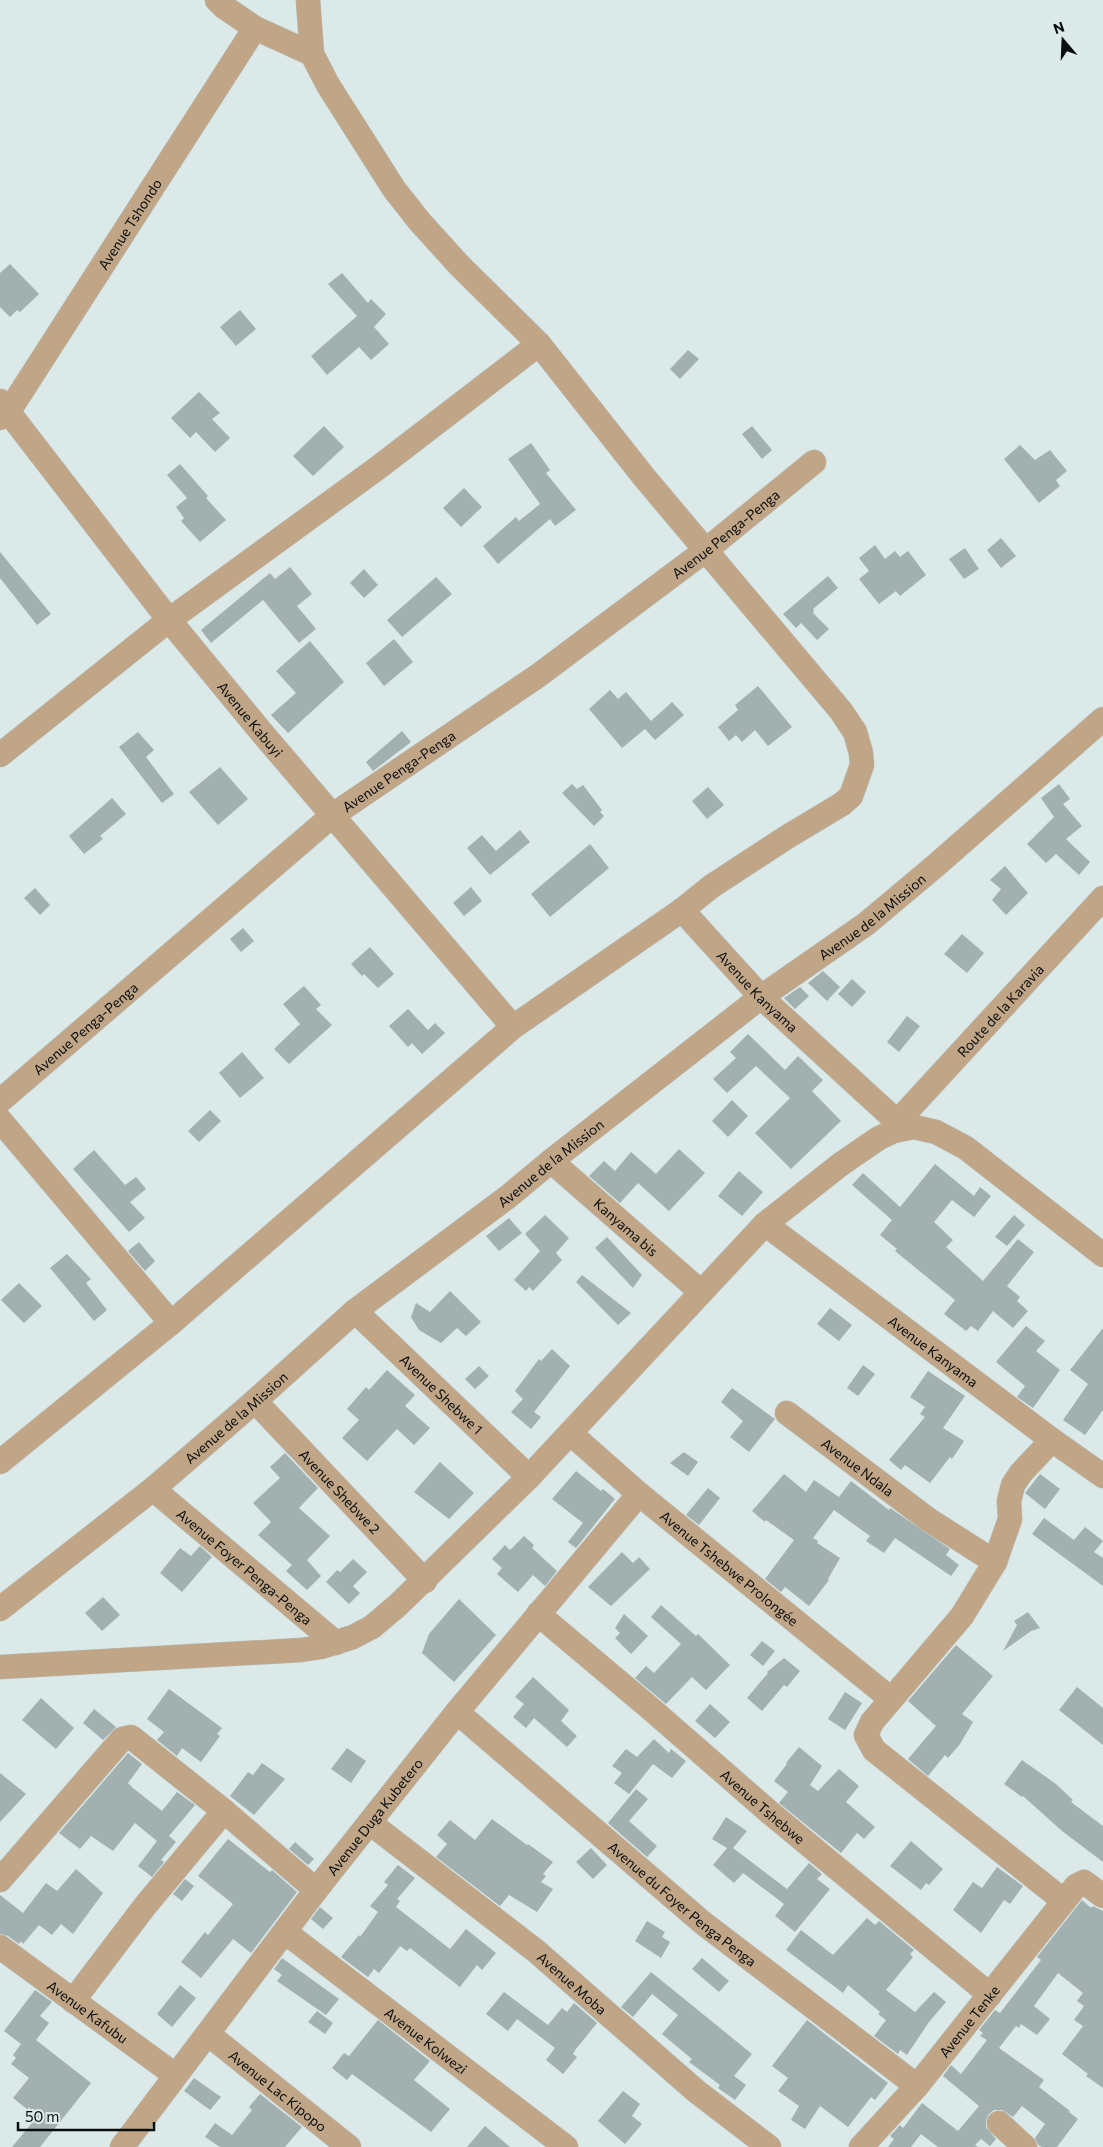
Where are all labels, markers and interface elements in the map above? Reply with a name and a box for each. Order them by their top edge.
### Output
north arrow [1038,15,1088,65]
text: N [1051,17,1066,37]
street label: Avenue Tshondo [94,175,165,272]
street label: Avenue Penga-Penga [668,485,783,581]
street label: Avenue Kabuyi [214,678,287,760]
street label: Avenue Penga-Penga [339,726,458,815]
street label: Avenue de la Mission [815,870,929,963]
street label: Avenue Kanyama [714,946,802,1035]
street label: Route de la Karavia [953,960,1047,1060]
street label: Avenue Penga-Penga [29,978,141,1078]
street label: Avenue de la Mission [494,1115,607,1210]
street label: Kanyama bis [591,1194,662,1259]
street label: Avenue Kanyama [885,1312,982,1390]
street label: Avenue Shebwe 1 [397,1350,487,1437]
street label: Avenue de la Mission [181,1368,291,1467]
street label: Avenue Ndala [819,1434,898,1499]
street label: Avenue Shebwe 2 [296,1445,384,1537]
street label: Avenue Foyer Penga-Penga [174,1505,316,1628]
street label: Avenue Tshebwe Prolongée [657,1507,802,1629]
street label: Avenue Duga Kubetero [323,1754,426,1878]
street label: Avenue Tshebwe [717,1765,809,1847]
street label: Avenue du Foyer Penga Penga [605,1837,760,1969]
street label: Avenue Moba [534,1948,611,2018]
street label: Avenue Kafubu [44,1976,132,2046]
street label: Avenue Tenke [935,1981,1003,2060]
street label: Avenue Kolwezi [382,2003,471,2077]
street label: Avenue Lac Kipopo [226,2046,331,2135]
scale bar [18,2100,154,2132]
text: 50 m [25,2107,59,2125]

